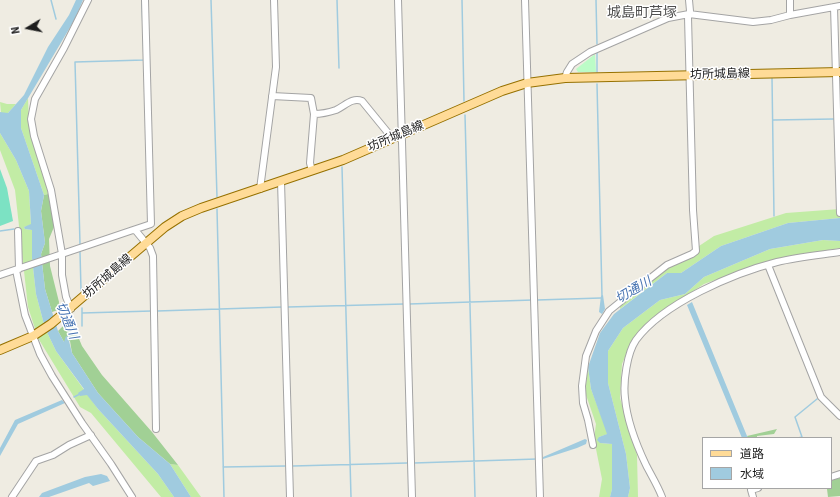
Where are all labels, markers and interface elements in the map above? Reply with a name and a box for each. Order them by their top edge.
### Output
district label: 城島町芦塚 [607,6,677,22]
north arrow [8,8,48,48]
text: N [8,25,24,35]
street label: 坊所城島線 [690,67,750,83]
street label: 坊所城島線 [366,119,426,155]
street label: 坊所城島線 [81,252,135,302]
water label: 切通川 [613,274,655,308]
water label: 切通川 [51,300,81,342]
legend [702,437,832,489]
text: 道路 [740,446,764,463]
text: 水域 [740,466,764,483]

